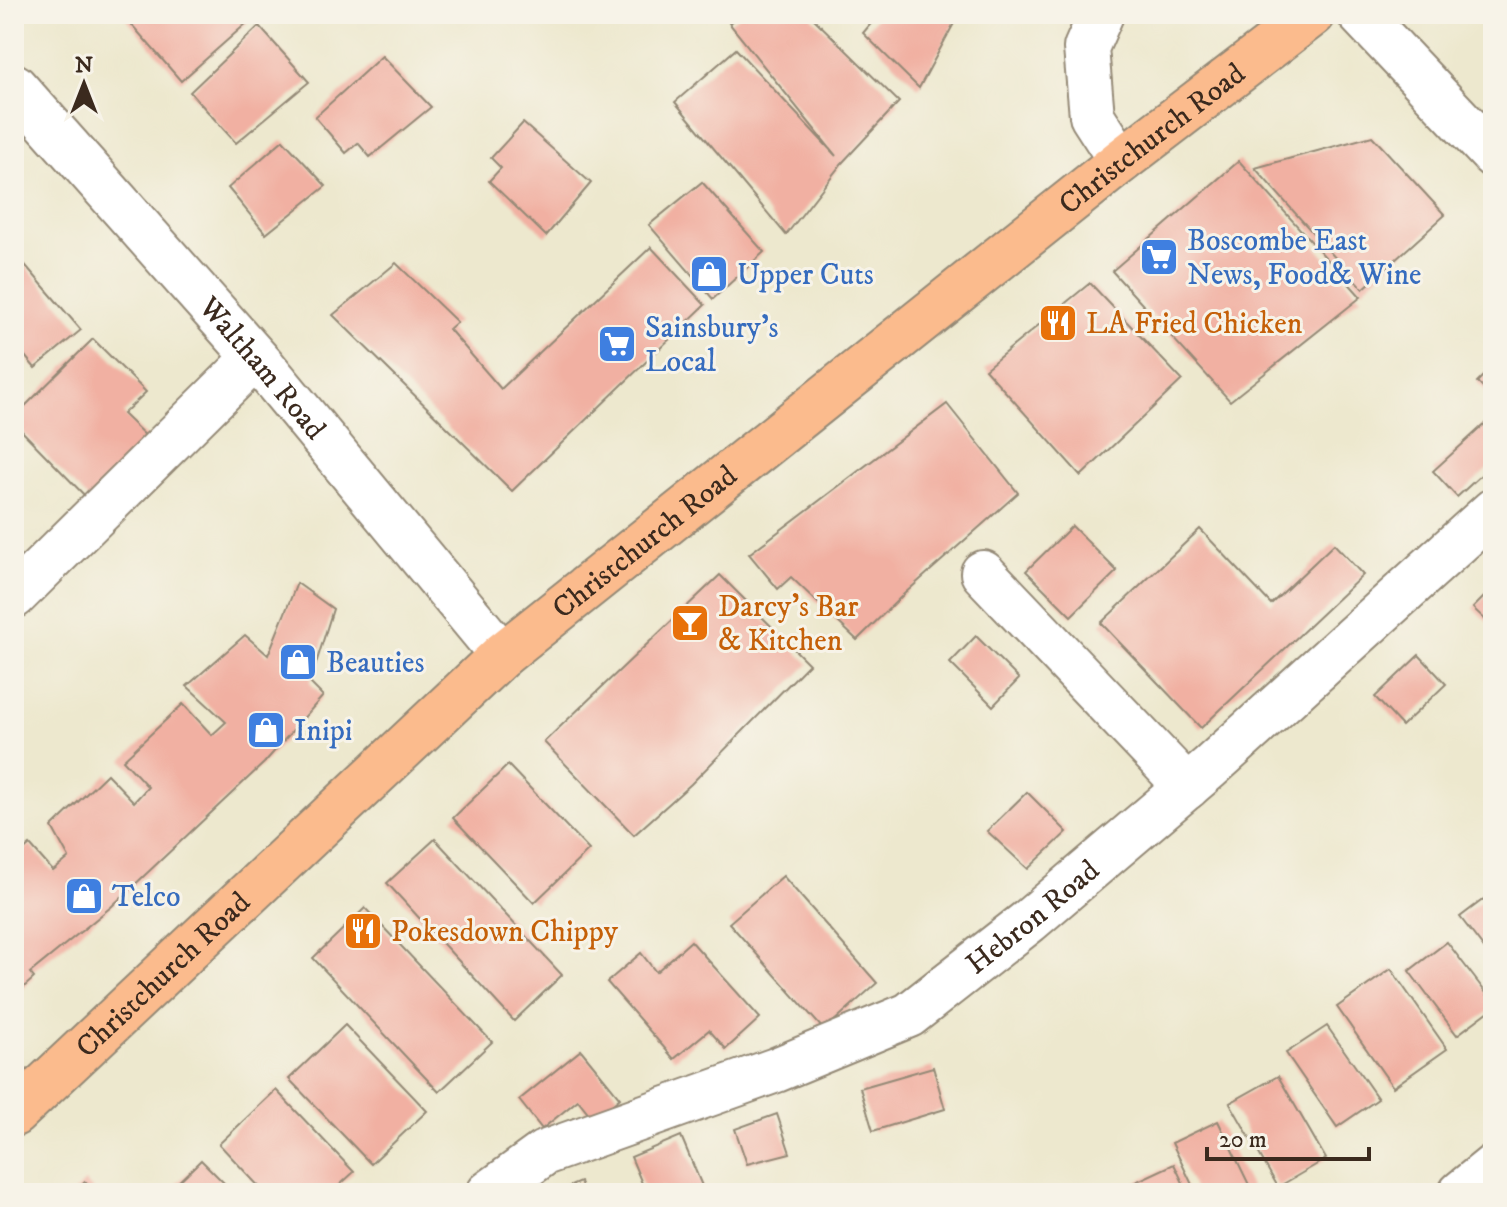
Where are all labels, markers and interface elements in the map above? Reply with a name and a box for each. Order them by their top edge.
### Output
north arrow [44,44,124,124]
text: N [75,52,93,79]
street label: Christchurch Road [1052,56,1253,223]
place label: Boscombe East News, Food& Wine [1187,223,1421,294]
supermarket icon: Boscombe East News, Food& Wine [1138,236,1180,278]
shop icon: Upper Cuts [688,253,730,295]
place label: Upper Cuts [737,257,874,294]
street label: Waltham Road [190,289,333,448]
restaurant icon: LA Fried Chicken [1037,302,1079,344]
place label: LA Fried Chicken [1086,306,1303,343]
place label: Sainsbury's Local [645,310,779,381]
supermarket icon: Sainsbury's Local [596,323,638,365]
street label: Christchurch Road [546,458,745,627]
place label: Darcy's Bar & Kitchen [718,589,858,660]
bar icon: Darcy's Bar & Kitchen [669,602,711,644]
shop icon: Beauties [277,641,319,683]
place label: Beauties [326,645,424,682]
shop icon: Inipi [245,709,287,751]
place label: Inipi [294,713,353,750]
street label: Hebron Road [959,852,1107,983]
shop icon: Telco [63,875,105,917]
place label: Telco [112,879,181,916]
street label: Christchurch Road [69,885,258,1066]
restaurant icon: Pokesdown Chippy [342,910,384,952]
place label: Pokesdown Chippy [391,914,619,951]
scale bar [1207,1111,1369,1161]
text: 20 m [1219,1125,1267,1155]

